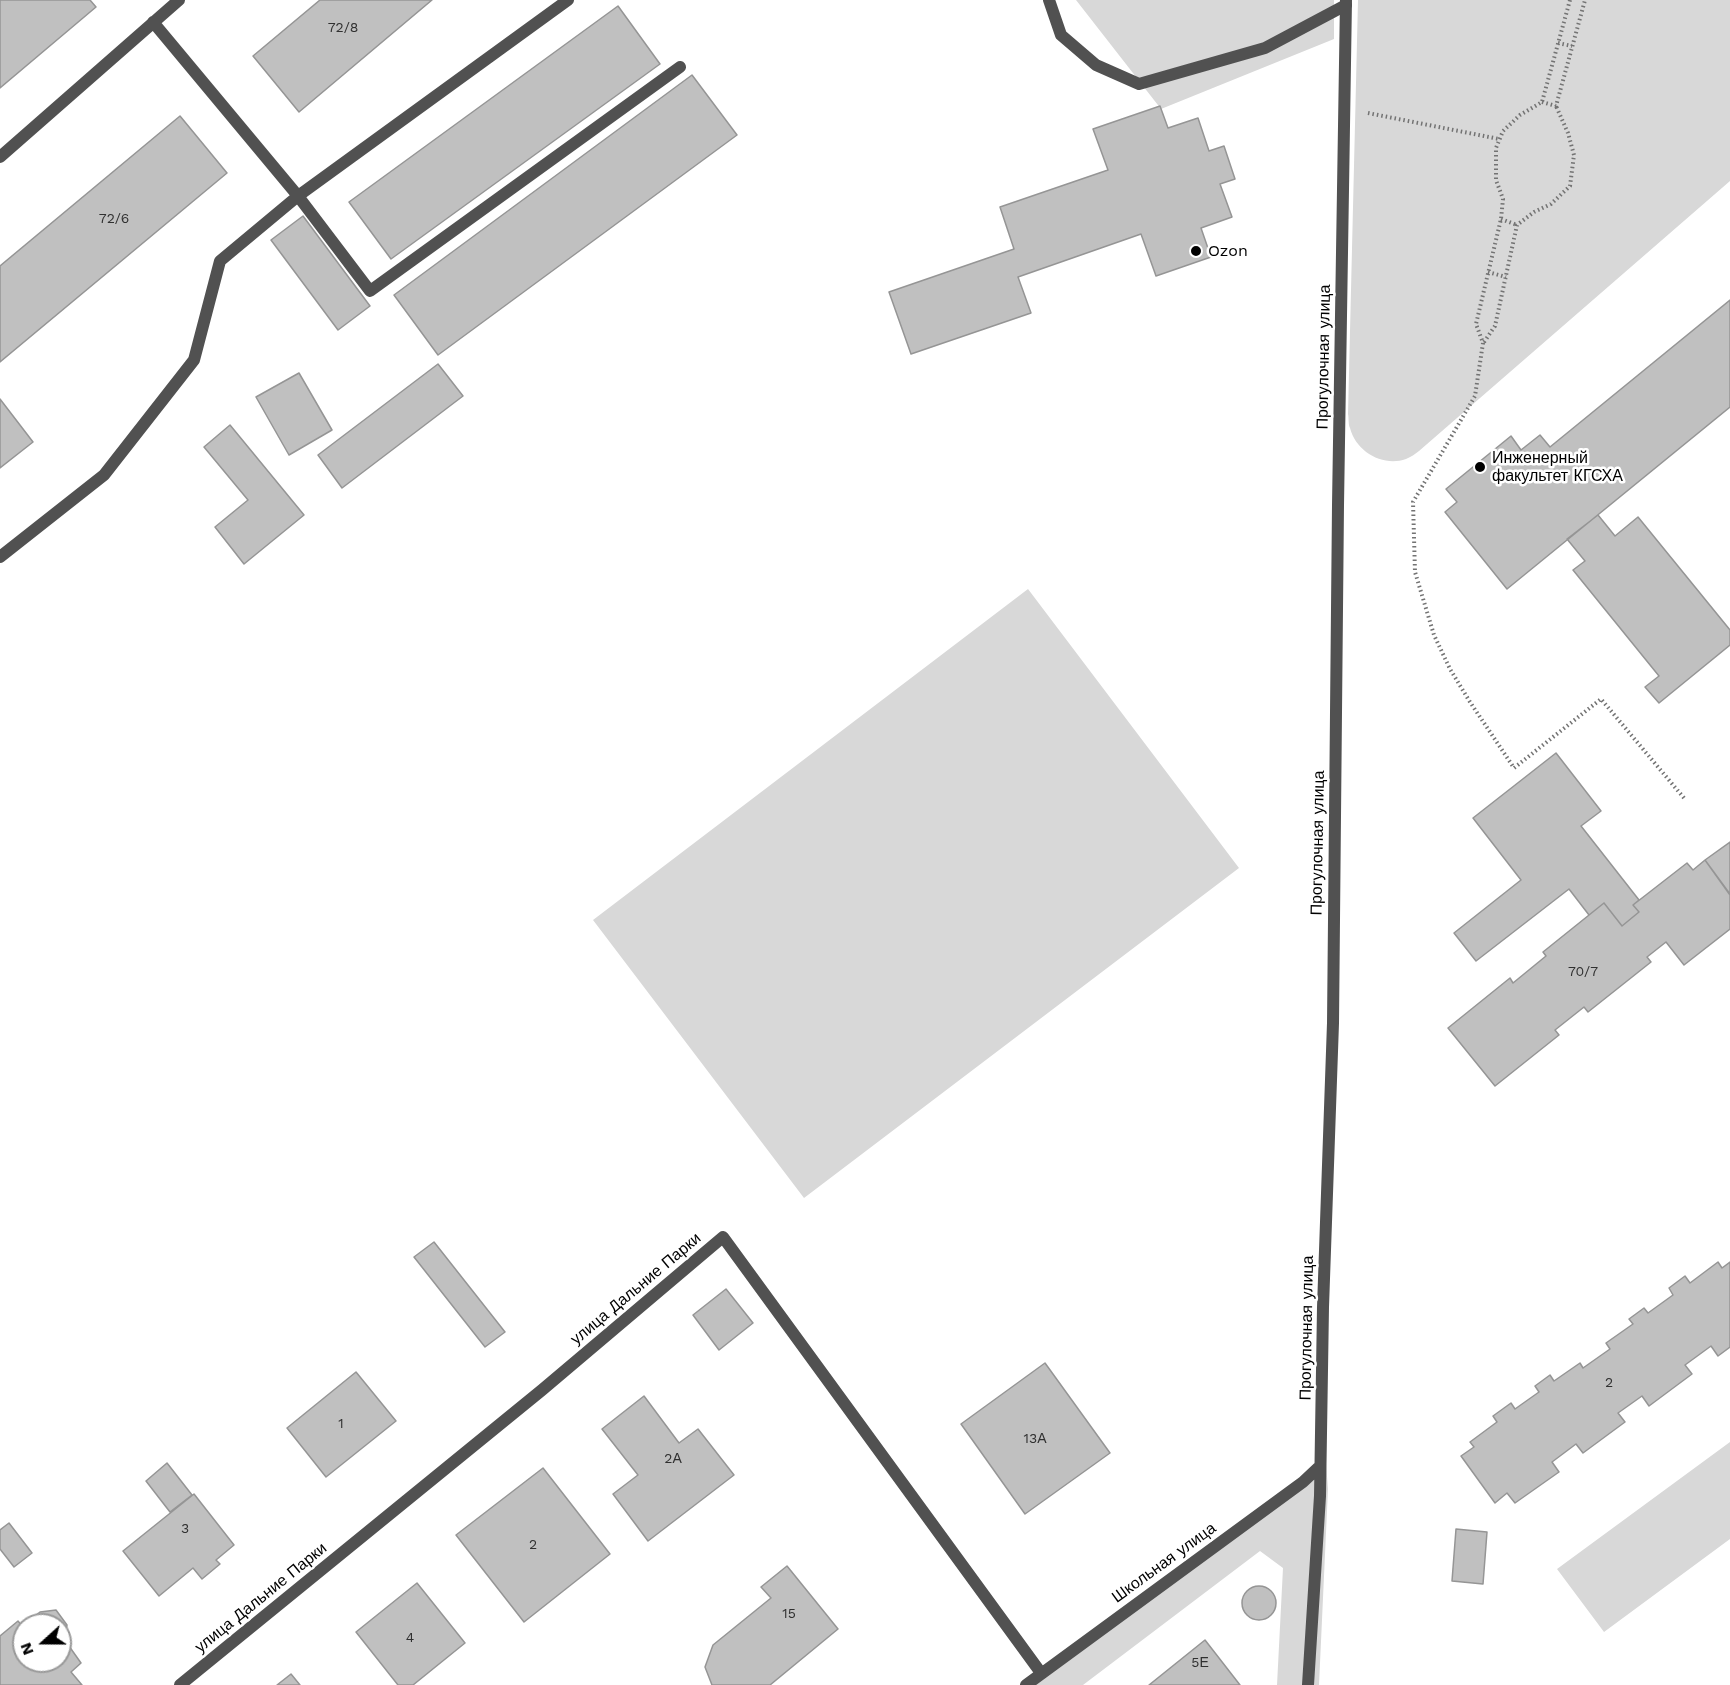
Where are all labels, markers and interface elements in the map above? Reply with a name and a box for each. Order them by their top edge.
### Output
house number: 72/8 [328,20,358,36]
house number: 72/6 [99,211,129,227]
place label: Ozon [1208,241,1248,261]
marker: Ozon [1189,244,1203,258]
street label: Прогулочная улица [1313,284,1335,430]
place label: Инженерный факультет КГСХА [1492,448,1623,486]
marker: Инженерный факультет КГСХА [1473,460,1487,474]
street label: Прогулочная улица [1307,770,1329,916]
house number: 70/7 [1568,964,1598,980]
street label: улица Дальние Парки [567,1229,705,1349]
street label: Прогулочная улица [1296,1255,1318,1401]
house number: 2 [1605,1375,1613,1391]
house number: 1 [338,1416,344,1432]
house number: 13А [1024,1431,1046,1447]
house number: 2А [664,1451,682,1467]
street label: Школьная улица [1108,1519,1220,1607]
house number: 3 [181,1521,189,1537]
house number: 2 [529,1537,537,1553]
street label: улица Дальние Парки [191,1539,331,1657]
house number: 15 [782,1606,796,1622]
north arrow [12,1613,72,1673]
house number: 4 [406,1630,414,1646]
text: N [16,1640,38,1658]
house number: 5Е [1191,1655,1209,1671]

